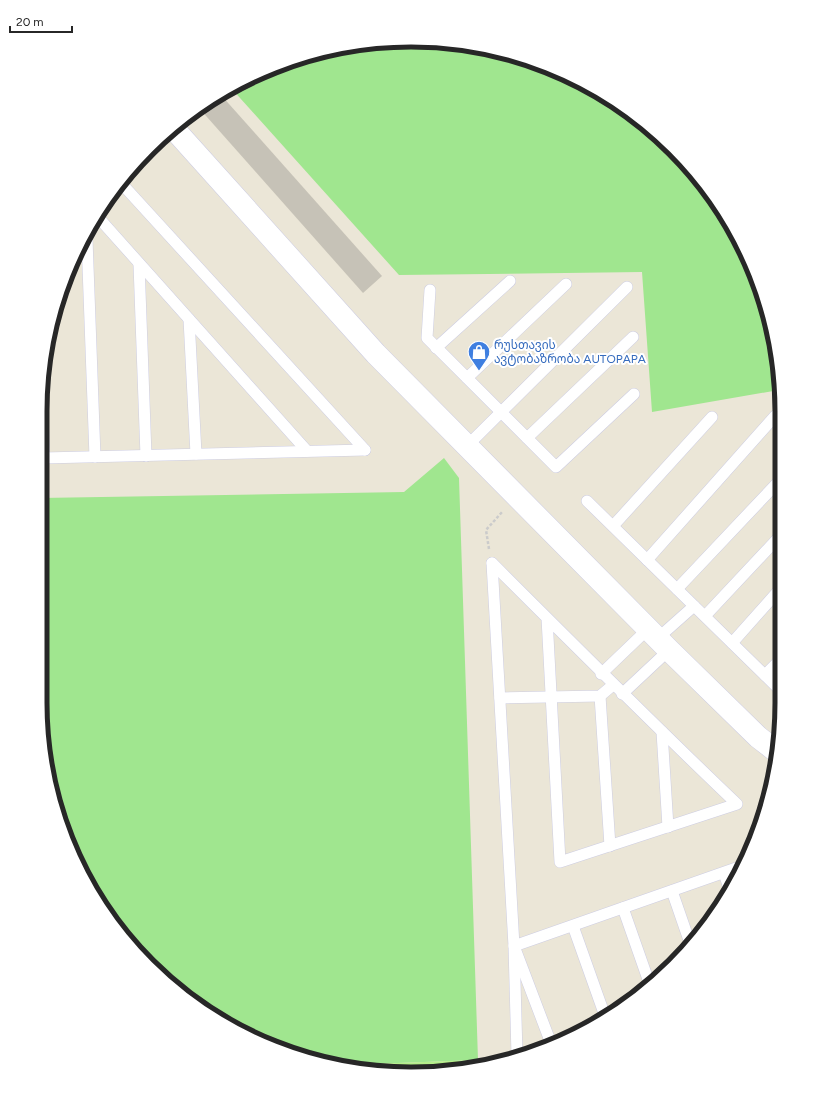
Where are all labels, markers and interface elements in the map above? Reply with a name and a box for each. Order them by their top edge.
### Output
scale bar [10,8,72,34]
text: 20 m [16,15,44,29]
place label: რუსთავის ავტობაზრობა AUTOPAPA [494,338,646,366]
shop icon: რუსთავის ავტობაზრობა AUTOPAPA [466,339,492,372]

